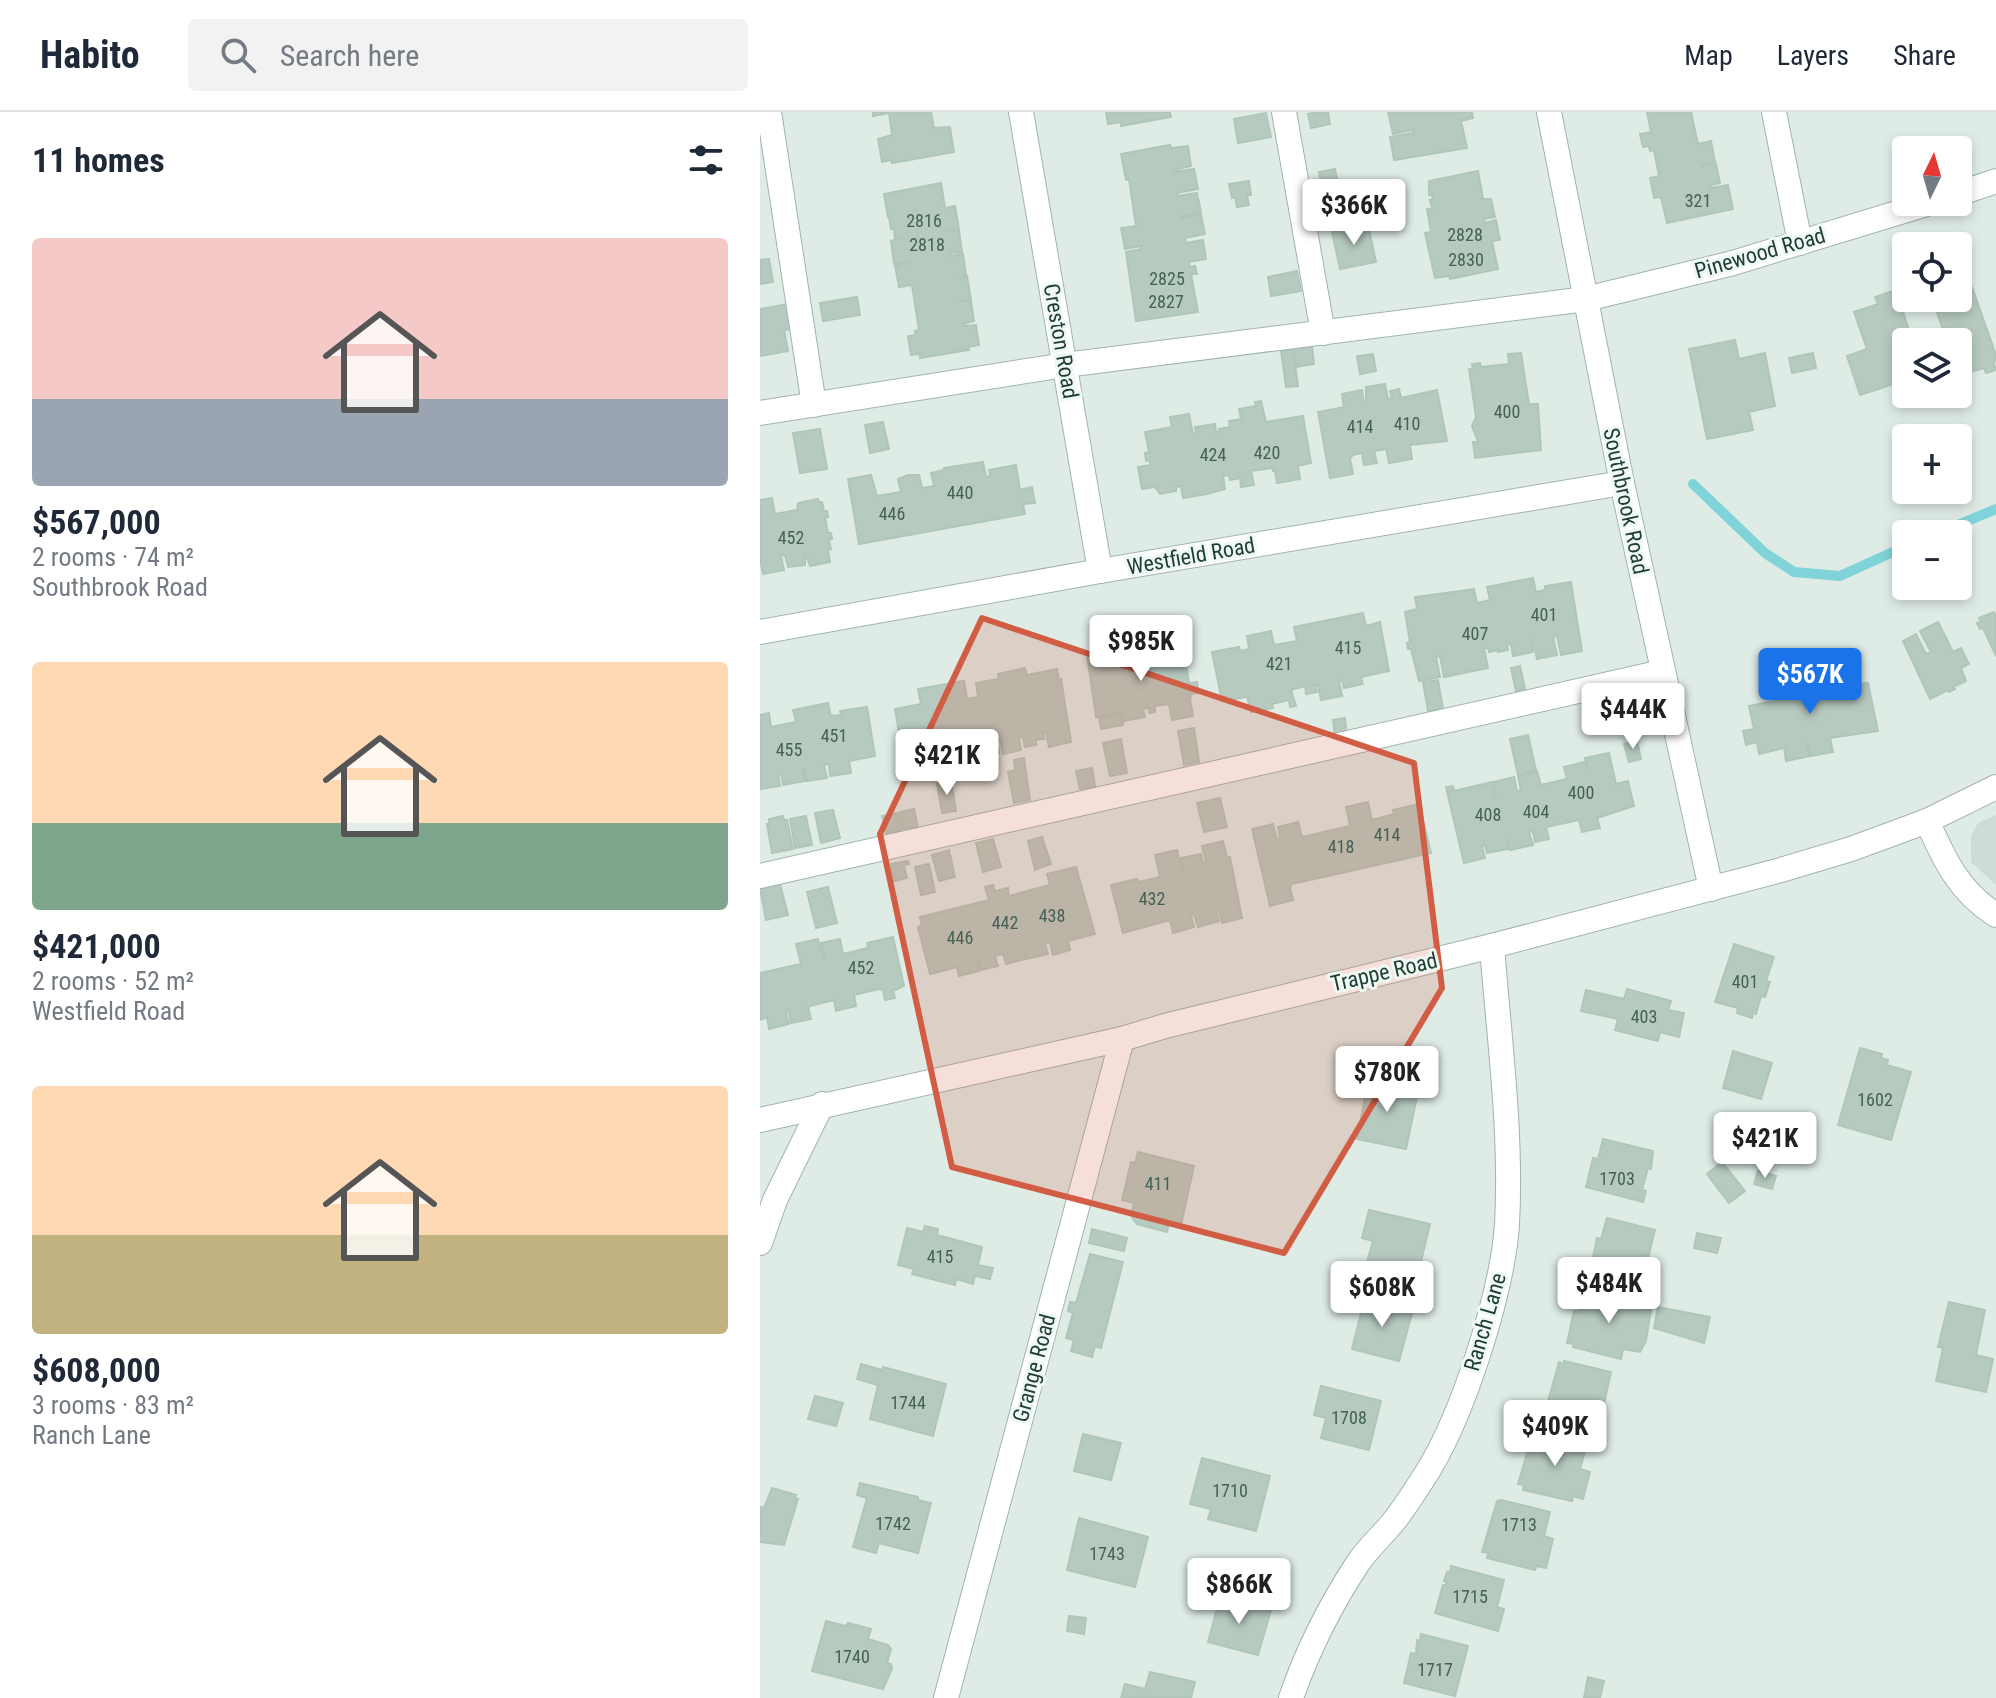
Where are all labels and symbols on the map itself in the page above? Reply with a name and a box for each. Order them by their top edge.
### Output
north arrow [1892,136,1972,216]
pin: $366K [1298,179,1410,247]
house number: 321 [1685,190,1711,211]
house number: 2816 [906,210,942,231]
street label: Pinewood Road [1692,222,1828,284]
house number: 2828 [1447,224,1483,245]
house number: 2818 [909,234,945,255]
house number: 2830 [1448,249,1484,270]
house number: 2825 [1149,268,1185,289]
street label: Creston Road [1039,281,1083,401]
house number: 2827 [1148,291,1184,312]
house number: 400 [1494,401,1520,422]
house number: 410 [1394,413,1420,434]
house number: 414 [1347,416,1373,437]
street label: Southbrook Road [1598,426,1654,576]
house number: 420 [1254,442,1280,463]
house number: 424 [1200,444,1226,465]
house number: 440 [947,482,973,503]
house number: 446 [879,503,905,524]
house number: 452 [778,527,804,548]
street label: Westfield Road [1125,532,1257,580]
house number: 401 [1531,604,1557,625]
pin: $985K [1085,615,1197,683]
house number: 407 [1462,623,1488,644]
house number: 415 [1335,637,1361,658]
pin: $567K [1754,648,1866,716]
house number: 421 [1266,653,1292,674]
pin: $444K [1577,683,1689,751]
house number: 451 [821,725,847,746]
pin: $421K [891,729,1003,797]
house number: 455 [776,739,802,760]
house number: 400 [1568,782,1594,803]
house number: 404 [1523,801,1549,822]
house number: 408 [1475,804,1501,825]
house number: 414 [1374,824,1400,845]
house number: 418 [1328,836,1354,857]
house number: 432 [1139,888,1165,909]
house number: 438 [1039,905,1065,926]
house number: 442 [992,912,1018,933]
house number: 446 [947,927,973,948]
street label: Trappe Road [1328,948,1440,996]
house number: 452 [848,957,874,978]
house number: 401 [1732,971,1758,992]
house number: 403 [1631,1006,1657,1027]
pin: $780K [1331,1046,1443,1114]
house number: 1602 [1857,1089,1893,1110]
pin: $421K [1709,1112,1821,1180]
house number: 1703 [1599,1168,1635,1189]
house number: 411 [1145,1173,1171,1194]
house number: 415 [927,1246,953,1267]
pin: $484K [1553,1257,1665,1325]
pin: $608K [1326,1261,1438,1329]
street label: Ranch Lane [1459,1270,1511,1374]
street label: Grange Road [1008,1311,1060,1425]
house number: 1744 [890,1392,926,1413]
pin: $409K [1499,1400,1611,1468]
house number: 1708 [1331,1407,1367,1428]
house number: 1710 [1212,1480,1248,1501]
house number: 1742 [875,1513,911,1534]
house number: 1713 [1501,1514,1537,1535]
house number: 1743 [1089,1543,1125,1564]
pin: $866K [1183,1558,1295,1626]
house number: 1715 [1452,1586,1488,1607]
house number: 1740 [834,1646,870,1667]
house number: 1717 [1417,1659,1453,1680]

